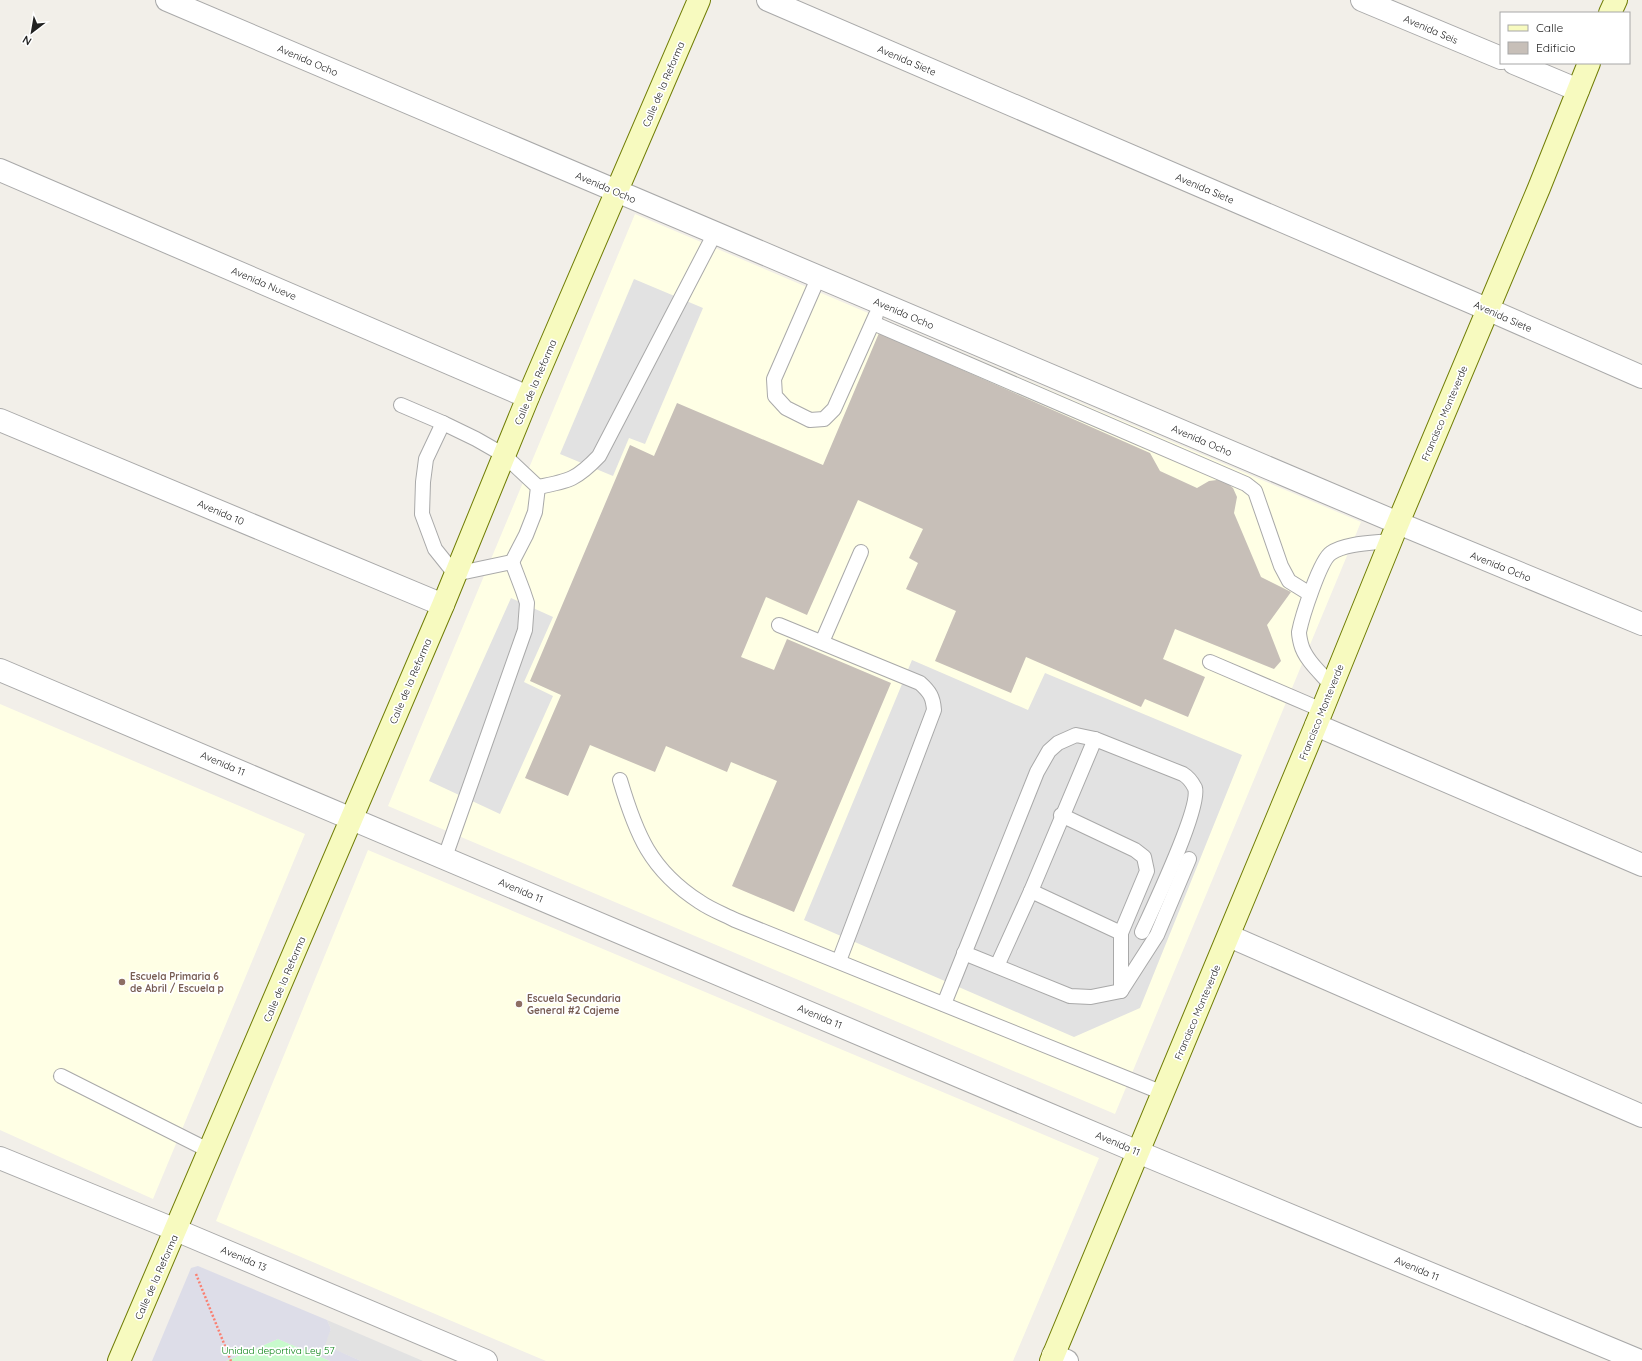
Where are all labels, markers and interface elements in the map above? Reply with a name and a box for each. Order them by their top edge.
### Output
north arrow [12,12,52,52]
street label: Avenida Seis [1402,12,1460,47]
legend [1500,12,1630,64]
text: Calle [1536,20,1564,35]
text: N [20,32,34,49]
street label: Calle de la Reforma [640,39,687,129]
text: Edificio [1536,40,1576,55]
street label: Avenida Ocho [276,42,340,79]
street label: Avenida Siete [876,42,938,79]
street label: Avenida Ocho [574,169,638,206]
street label: Avenida Siete [1174,170,1236,207]
street label: Avenida Nueve [229,264,299,303]
street label: Avenida Ocho [872,295,936,332]
street label: Avenida Siete [1472,298,1534,335]
street label: Calle de la Reforma [512,337,559,427]
street label: Francisco Monteverde [1418,363,1471,463]
street label: Avenida Ocho [1170,422,1234,459]
street label: Avenida 10 [195,497,246,528]
street label: Avenida Ocho [1468,548,1533,585]
street label: Calle de la Reforma [387,636,434,726]
street label: Francisco Monteverde [1296,662,1347,762]
street label: Avenida 11 [199,748,247,779]
street label: Avenida 11 [497,875,545,906]
street label: Calle de la Reforma [261,934,308,1024]
street label: Francisco Monteverde [1171,962,1224,1062]
place label: Escuela Primaria 6 de Abril / Escuela p [130,970,224,995]
marker: Escuela Primaria 6 de Abril / Escuela p [117,977,127,987]
place label: Escuela Secundaria General #2 Cajeme [527,992,621,1017]
marker: Escuela Secundaria General #2 Cajeme [514,999,524,1009]
street label: Avenida 11 [796,1001,844,1032]
street label: Avenida 11 [1094,1128,1142,1159]
street label: Calle de la Reforma [132,1233,181,1322]
street label: Avenida 13 [219,1243,269,1274]
street label: Avenida 11 [1393,1253,1441,1284]
park label: Unidad deportiva Ley 57 [221,1344,335,1357]

